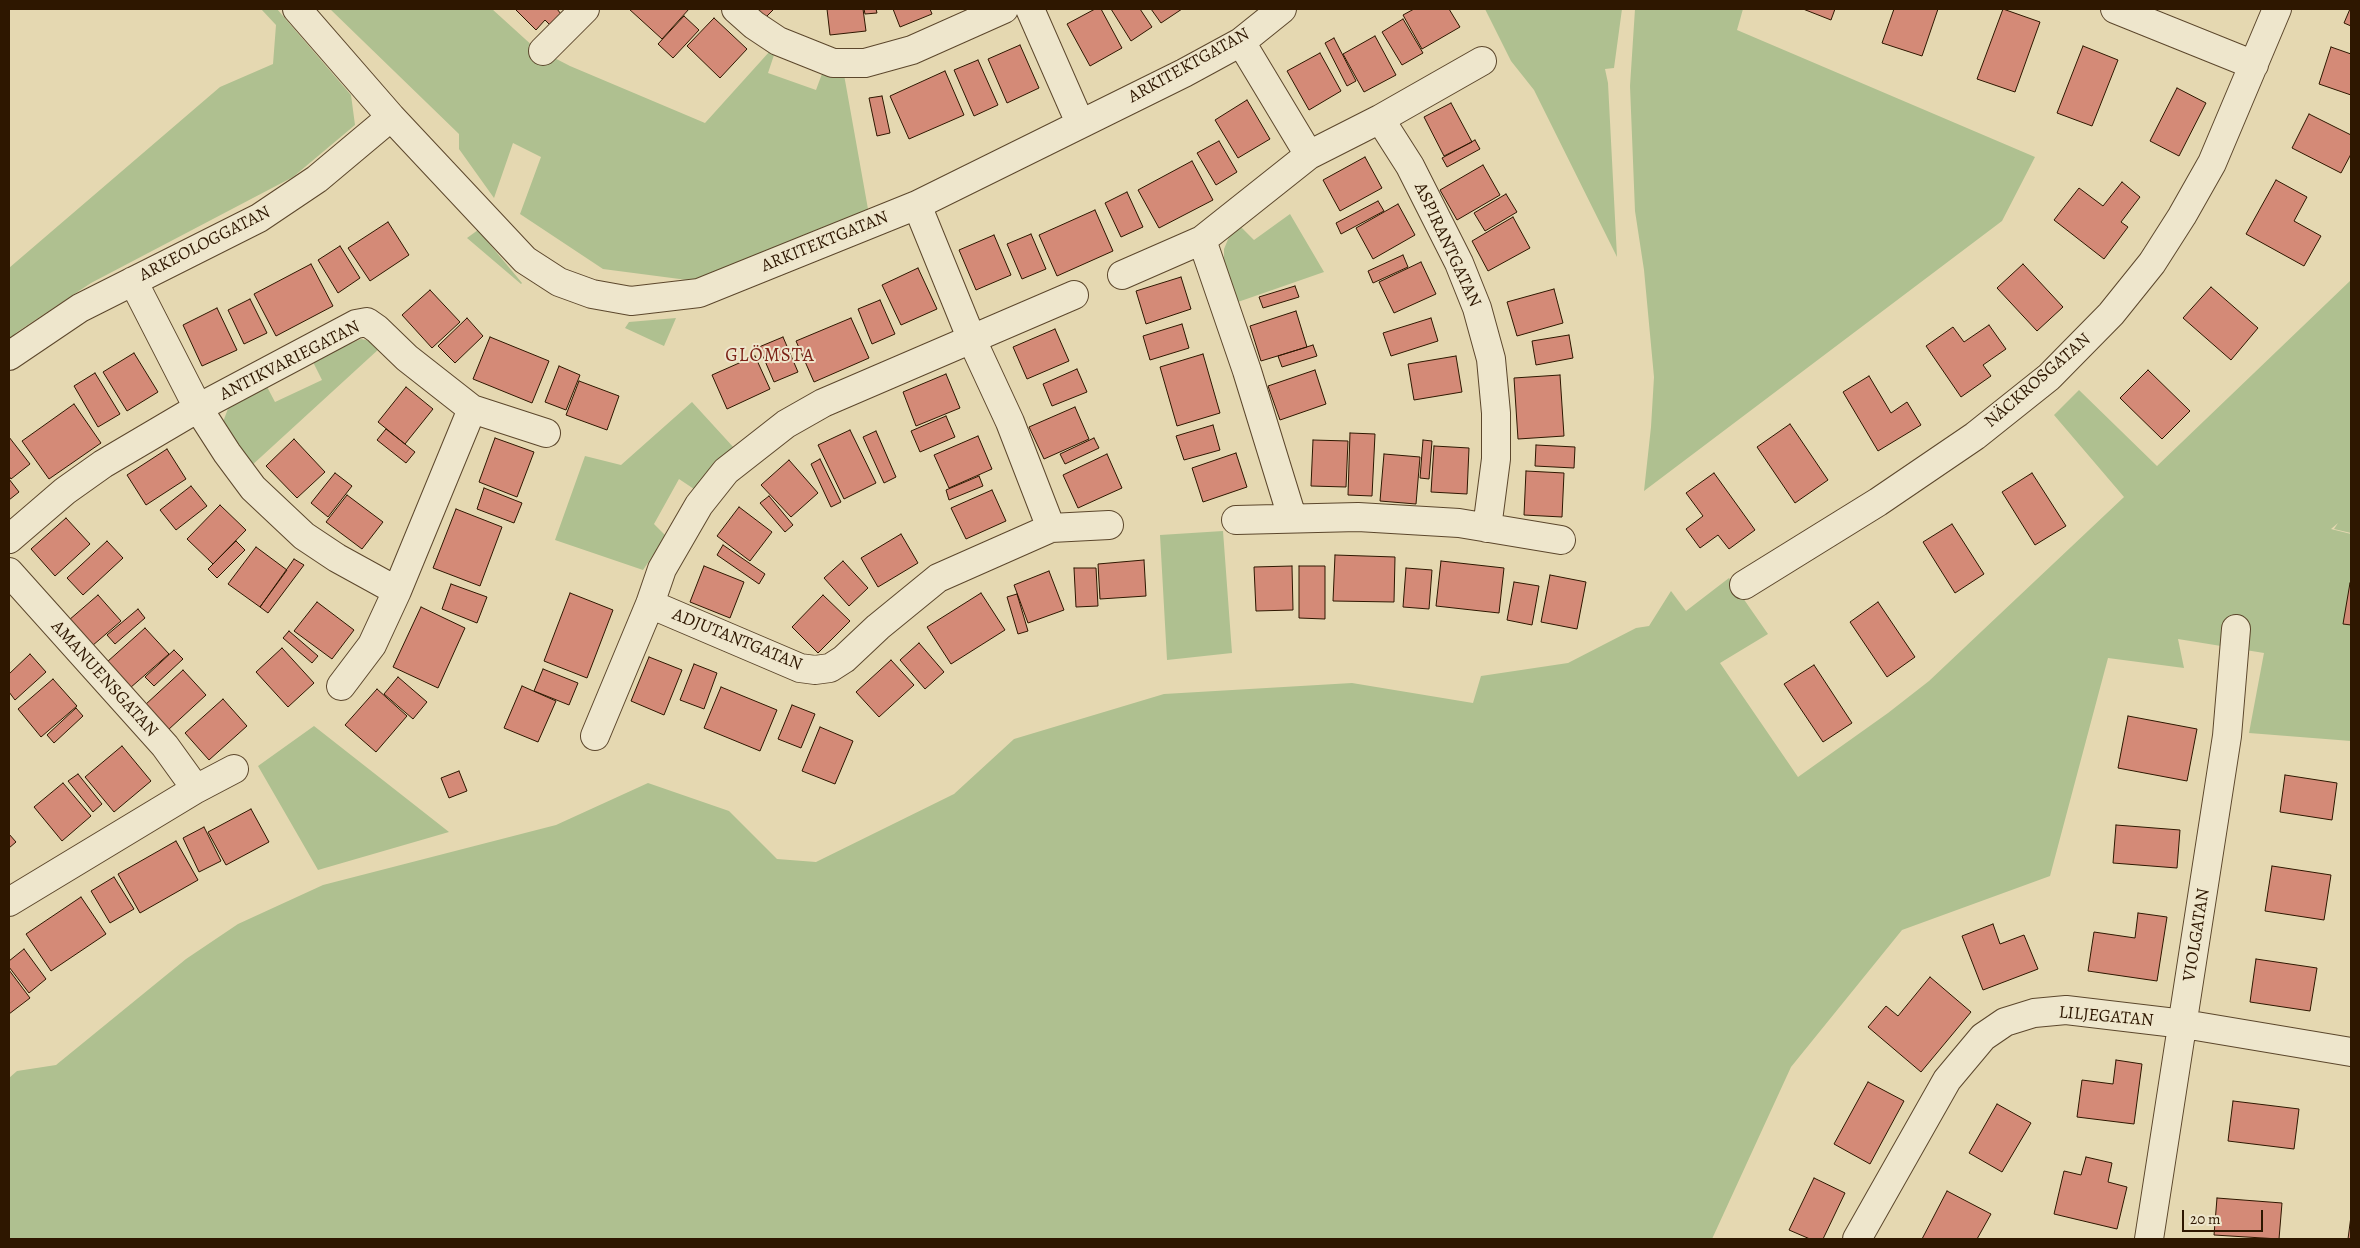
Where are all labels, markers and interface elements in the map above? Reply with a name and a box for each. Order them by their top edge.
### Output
street label: ARKITEKTGATAN [1125,24,1253,108]
street label: ASPIRANTGATAN [1409,179,1485,311]
street label: ARKEOLOGGATAN [136,202,274,286]
street label: ARKITEKTGATAN [758,207,892,277]
street label: ANTIKVARIEGATAN [216,316,364,406]
street label: NÄCKROSGATAN [1981,329,2095,433]
district label: GLÖMSTA [724,345,816,367]
street label: ADJUTANTGATAN [669,604,805,676]
street label: AMANUENSGATAN [46,616,162,742]
street label: VIOLGATAN [2179,887,2215,983]
street label: LILJEGATAN [2058,1002,2154,1032]
scale bar [2185,1200,2266,1232]
text: 20 m [2190,1209,2221,1229]

